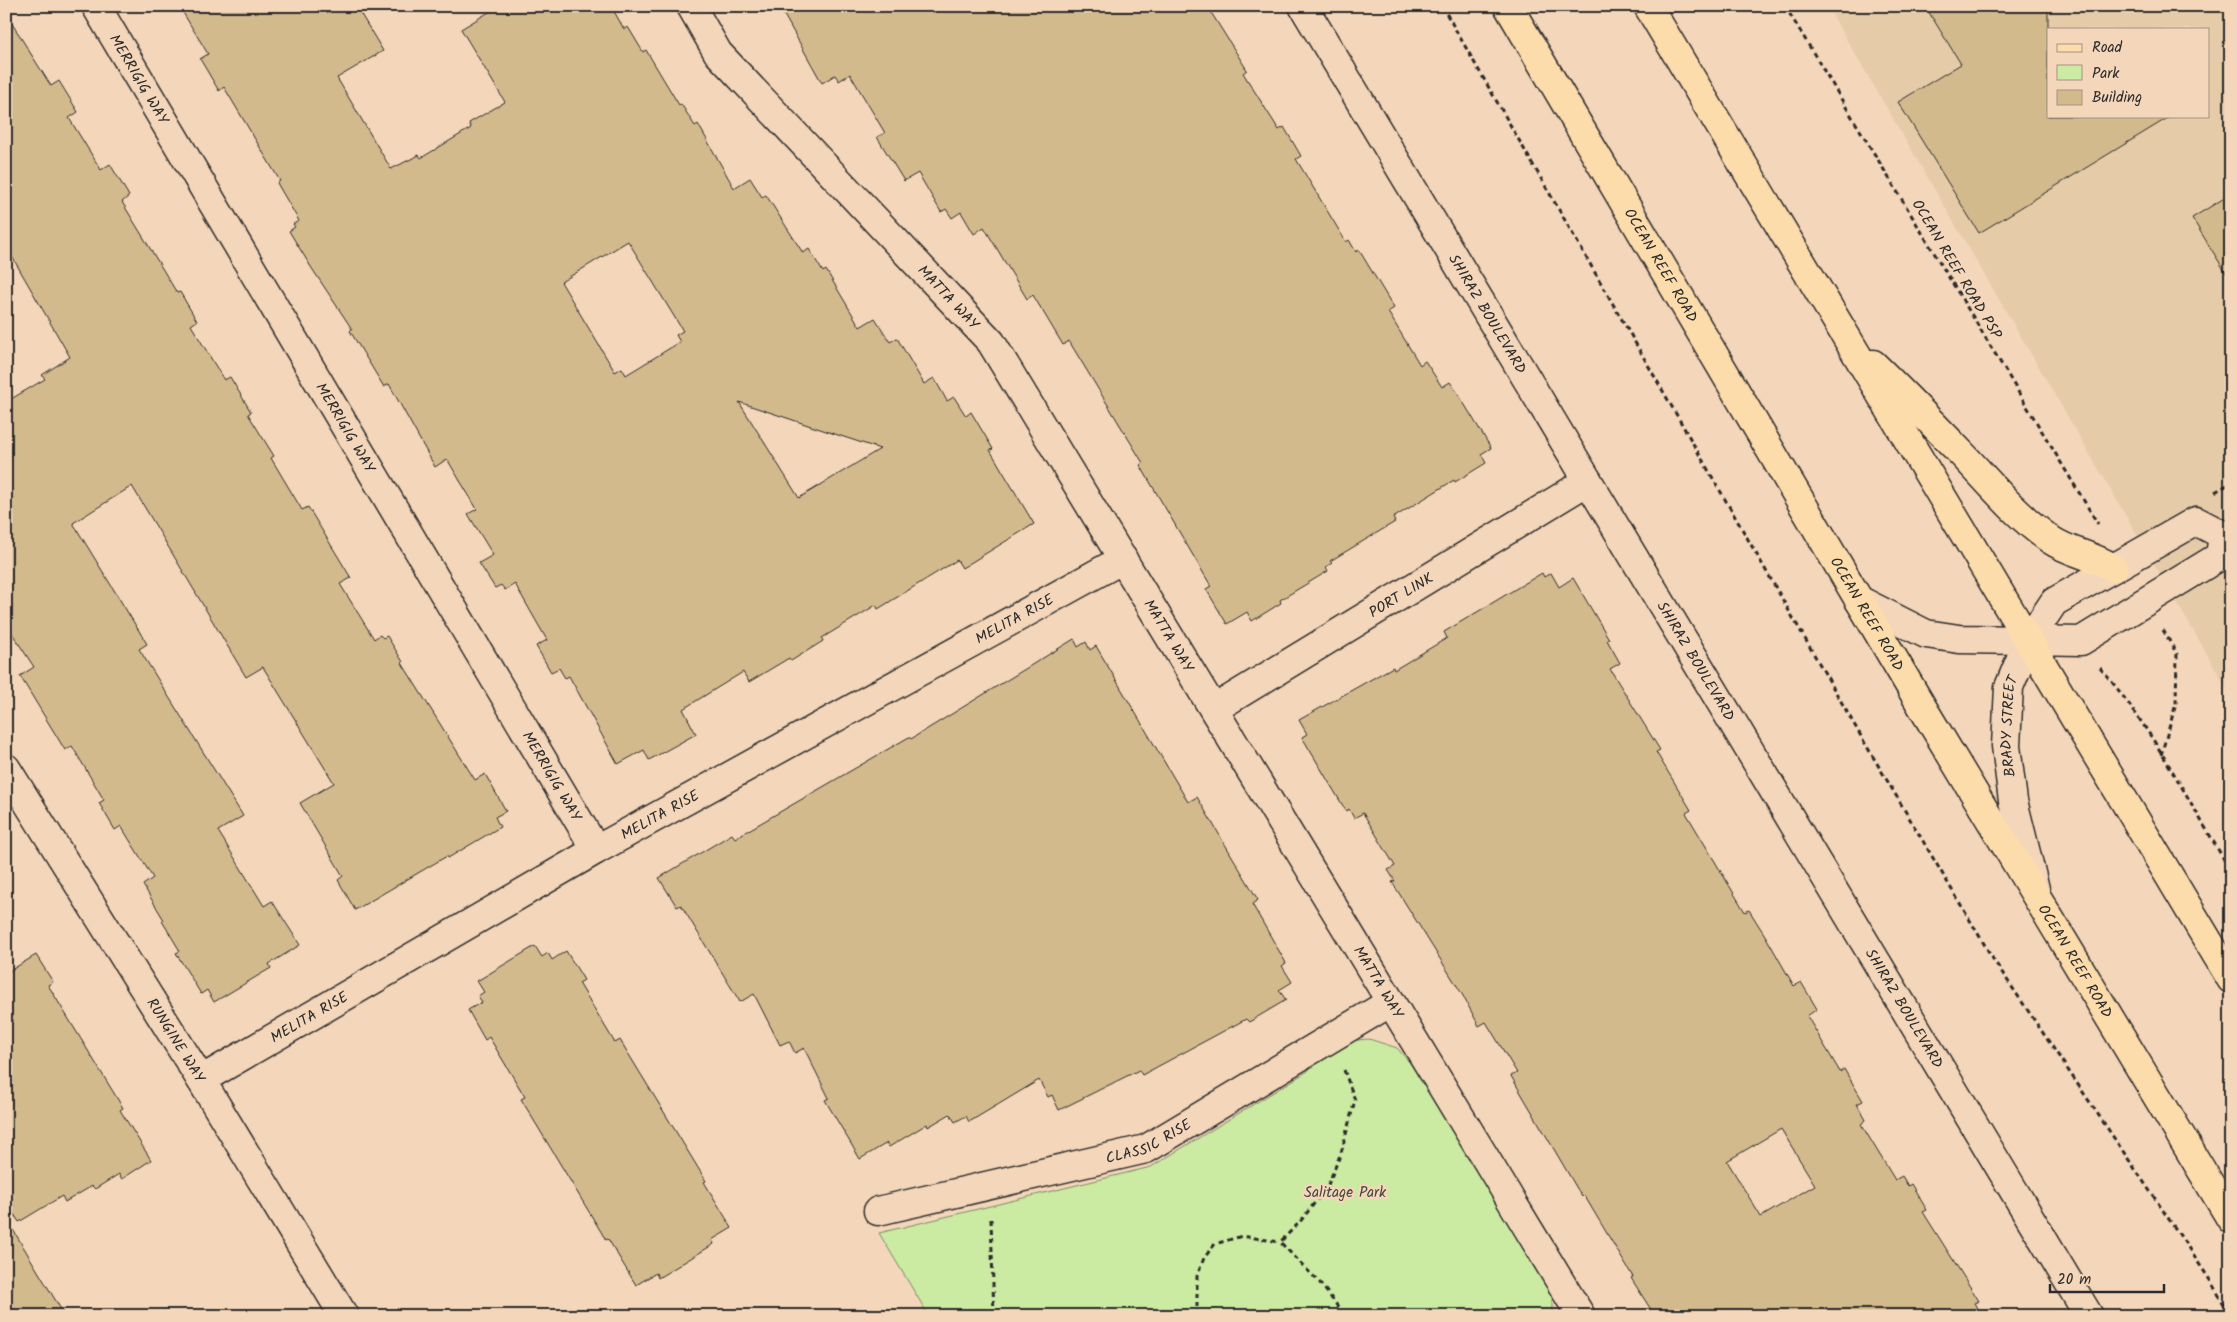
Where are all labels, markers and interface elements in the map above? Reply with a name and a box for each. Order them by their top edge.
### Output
legend [2047,28,2210,118]
street label: MERRIGIG WAY [102,30,175,131]
text: Road [2092,36,2123,60]
text: Park [2092,62,2120,86]
text: Building [2092,86,2142,110]
street label: OCEAN REEF ROAD PSP [1905,195,2008,345]
street label: OCEAN REEF ROAD [1617,204,1704,328]
street label: SHIRAZ BOULEVARD [1442,250,1532,379]
street label: MATTA WAY [911,260,986,337]
street label: MERRIGIG WAY [309,378,382,479]
street label: OCEAN REEF ROAD [1823,553,1910,676]
street label: PORT LINK [1365,567,1439,625]
street label: MELITA RISE [971,588,1060,651]
street label: MATTA WAY [1137,595,1200,678]
street label: SHIRAZ BOULEVARD [1650,597,1741,726]
street label: BRADY STREET [1995,670,2026,778]
street label: MERRIGIG WAY [515,727,588,827]
street label: MELITA RISE [617,784,705,847]
street label: OCEAN REEF ROAD [2031,900,2118,1023]
street label: MATTA WAY [1346,941,1410,1025]
street label: SHIRAZ BOULEVARD [1858,944,1949,1074]
street label: MELITA RISE [266,985,354,1050]
street label: RUNGINE WAY [140,994,212,1089]
street label: CLASSIC RISE [1103,1113,1197,1171]
park label: Salitage Park [1304,1181,1387,1205]
scale bar [2050,1262,2163,1294]
text: 20 m [2057,1268,2091,1292]

